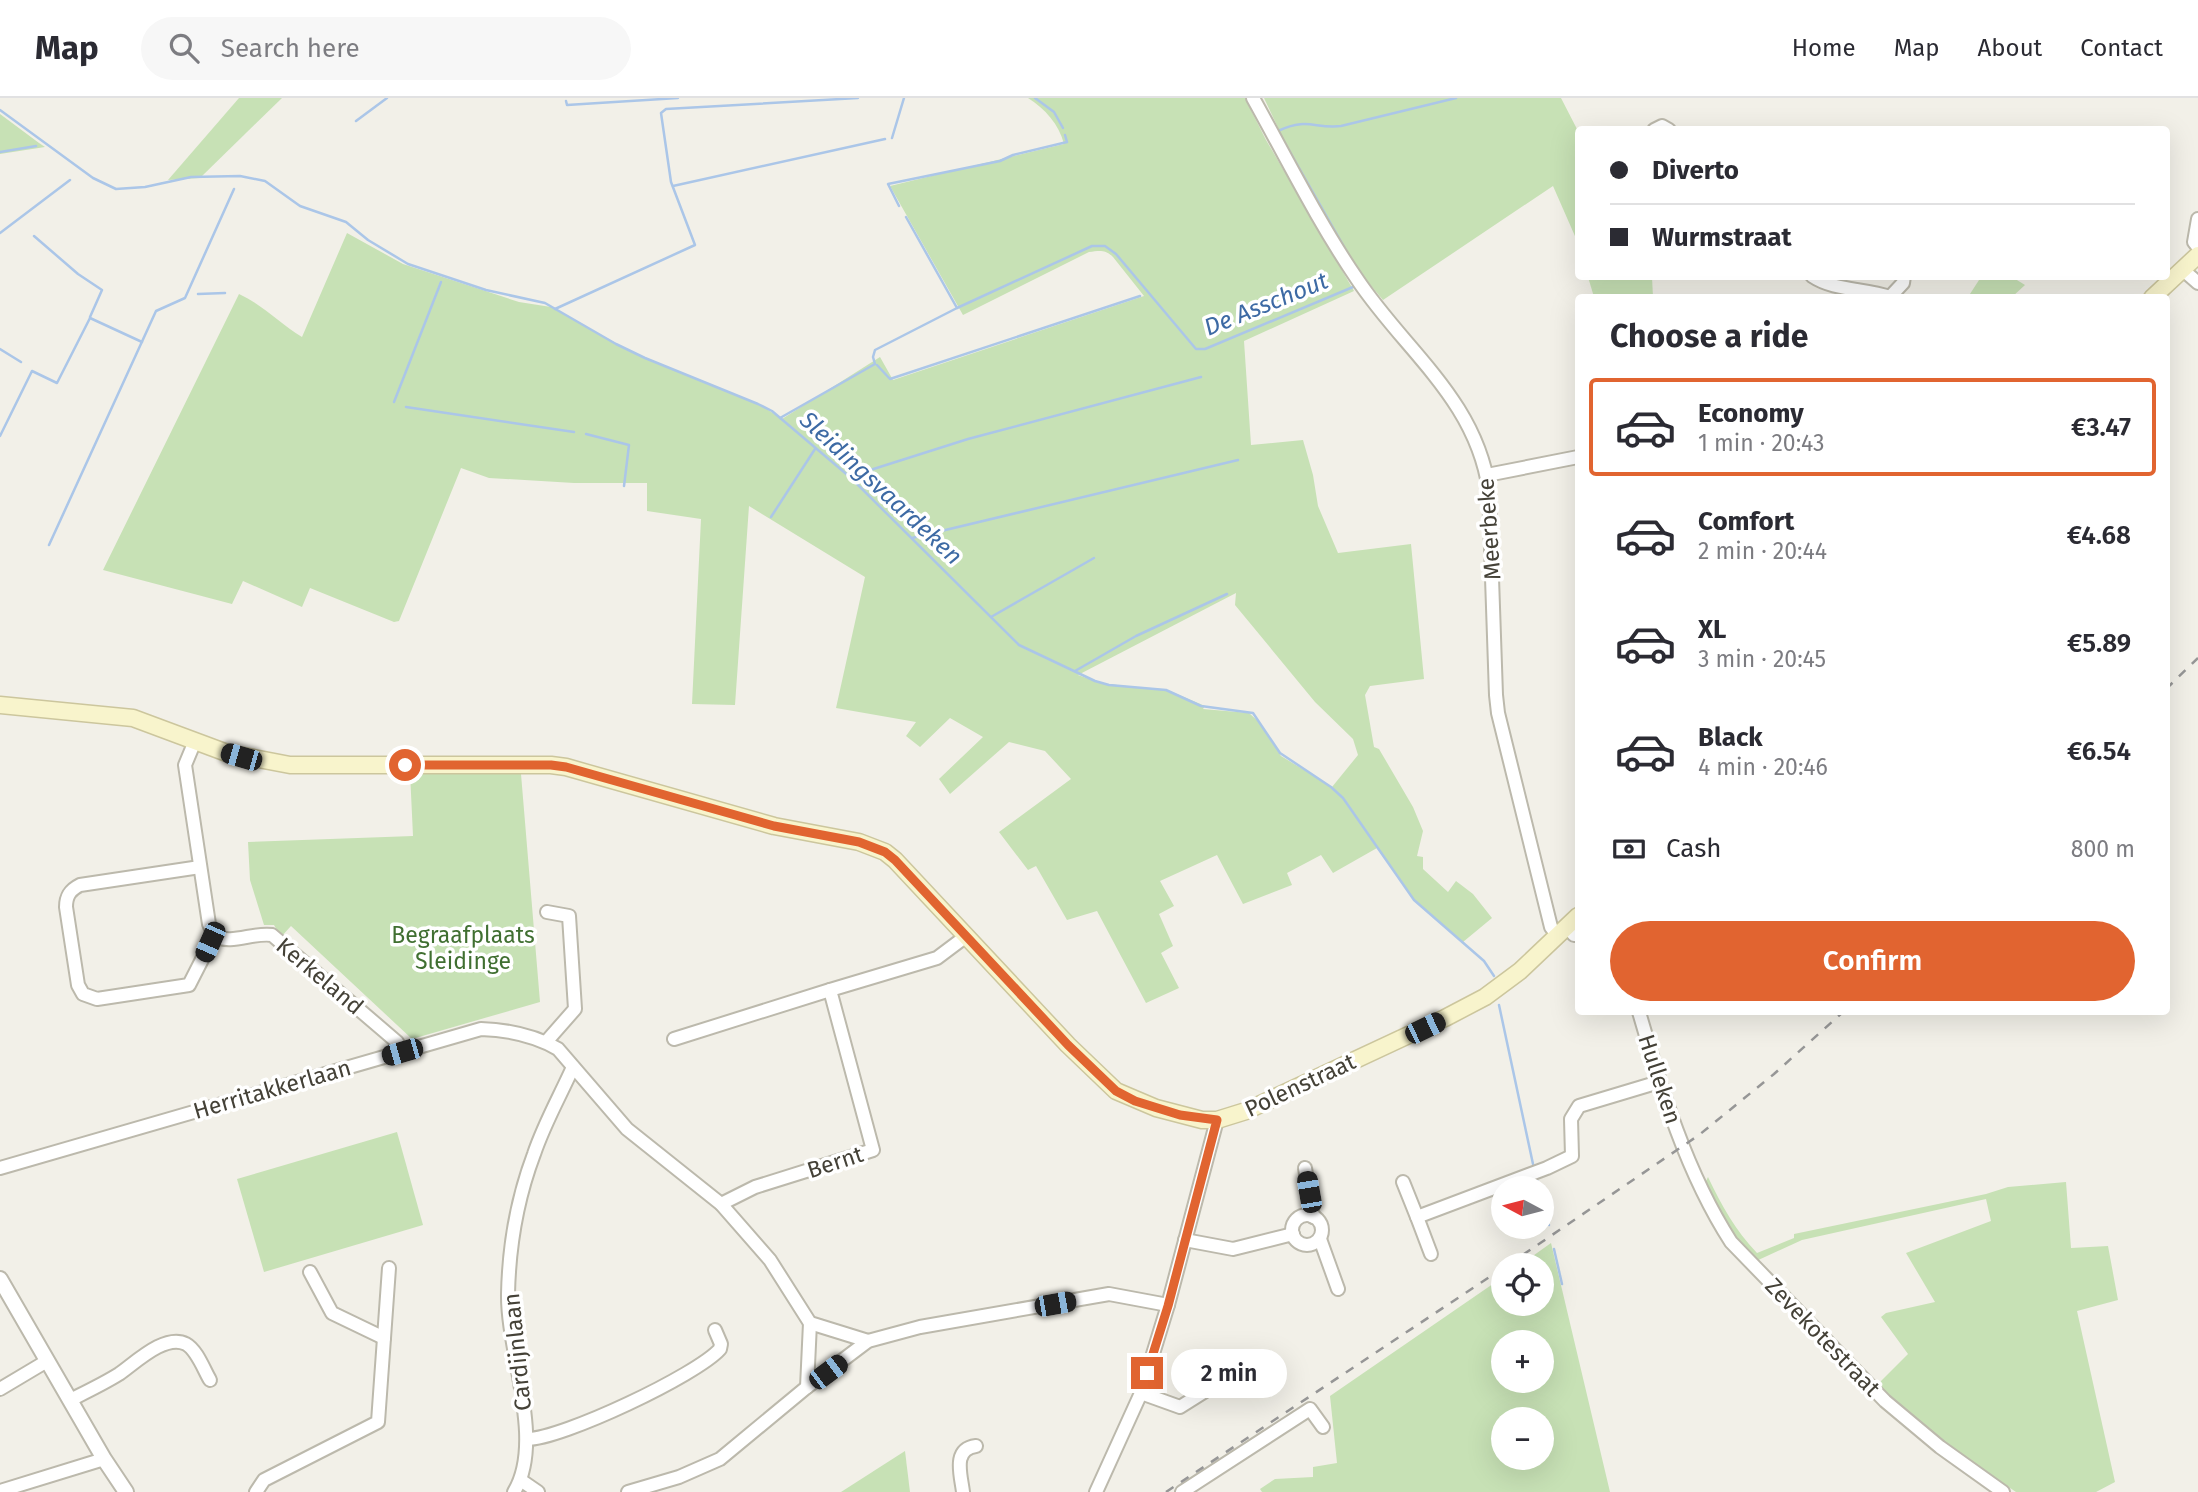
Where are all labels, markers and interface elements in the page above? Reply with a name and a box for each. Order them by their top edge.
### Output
search box [141,17,631,80]
text: Map [35,28,99,68]
icon: search [165,29,203,67]
text: Search here [221,33,360,64]
text: Home [1792,34,1856,62]
text: Map [1894,34,1940,62]
text: About [1978,34,2042,62]
text: Contact [2080,34,2163,62]
text: Diverto [1652,155,1739,186]
text: Wurmstraat [1652,222,1792,253]
water label: De Asschout [1200,266,1332,342]
text: Choose a ride [1610,317,1808,355]
icon: car [1614,396,1677,459]
text: Economy [1698,398,1804,429]
water label: Sleidingsvaardeken [793,405,968,570]
text: €3.47 [2071,412,2131,443]
text: 1 min · 20:43 [1698,429,1824,457]
street label: Meerbeke [1471,477,1507,581]
icon: car [1614,504,1677,567]
text: Comfort [1698,506,1794,537]
text: €4.68 [2067,520,2131,551]
text: 2 min · 20:44 [1698,537,1827,565]
icon: car [1614,612,1677,675]
text: XL [1698,614,1726,645]
text: €5.89 [2067,628,2131,659]
text: 3 min · 20:45 [1698,645,1826,673]
icon: car [1614,720,1677,783]
text: Black [1698,722,1763,753]
text: €6.54 [2067,736,2131,767]
car [218,741,265,773]
route start [389,749,421,781]
text: 4 min · 20:46 [1698,753,1828,781]
icon: cash [1610,830,1648,868]
text: Cash [1666,833,1722,864]
text: 800 m [2071,835,2135,863]
car [192,919,229,965]
park label: Begraafplaats Sleidinge [391,921,535,975]
button: Confirm [1610,921,2135,1001]
street label: Kerkeland [271,931,369,1021]
car [1402,1009,1449,1047]
street label: Hulleken [1632,1031,1688,1127]
car [379,1036,426,1068]
street label: Polenstraat [1240,1047,1361,1123]
street label: Herritakkerlaan [190,1053,354,1125]
street label: Bernt [803,1140,867,1184]
car [1296,1169,1323,1215]
north arrow [1491,1176,1554,1239]
map controls [1491,1176,1554,1470]
button: locate [1491,1253,1554,1316]
street label: Zevekotestraat [1760,1272,1887,1402]
car [1033,1290,1078,1318]
street label: Cardijnlaan [497,1292,537,1412]
button: + [1491,1330,1554,1393]
callout: 2 min [1172,1348,1287,1398]
car [805,1351,852,1393]
route end [1131,1357,1163,1389]
text: 2 min [1201,1359,1257,1387]
button: − [1491,1407,1554,1470]

